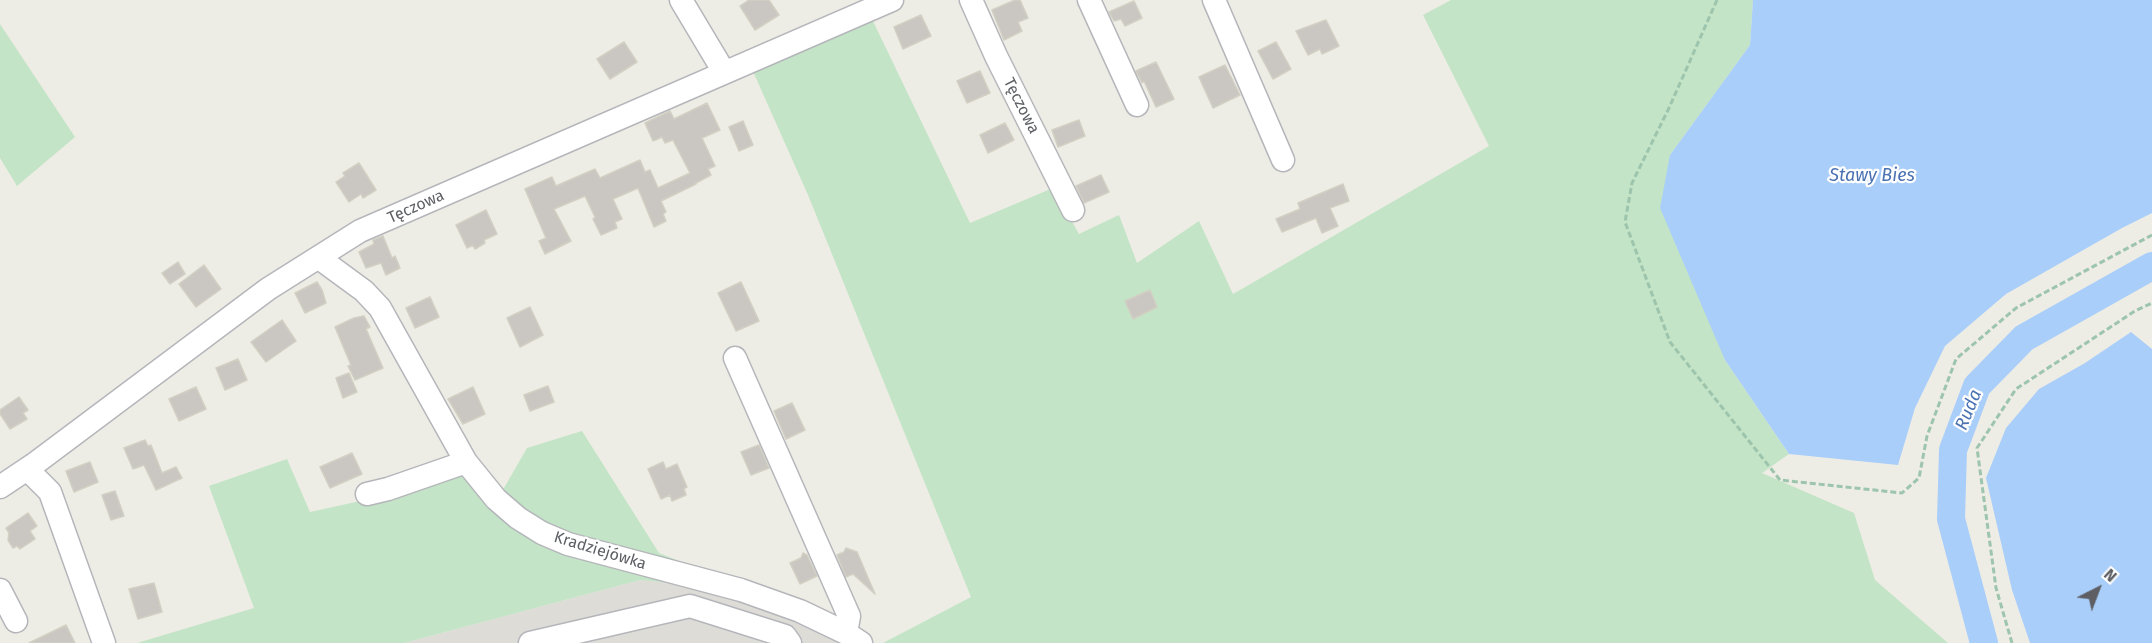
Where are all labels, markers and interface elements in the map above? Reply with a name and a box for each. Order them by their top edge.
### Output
street label: Tęczowa [999,75,1043,137]
water label: Stawy Bies [1829,165,1915,187]
street label: Tęczowa [385,186,447,228]
water label: Ruda [1951,387,1987,433]
street label: Kradziejówka [552,528,648,574]
north arrow [2068,559,2128,619]
text: N [2100,565,2121,586]

